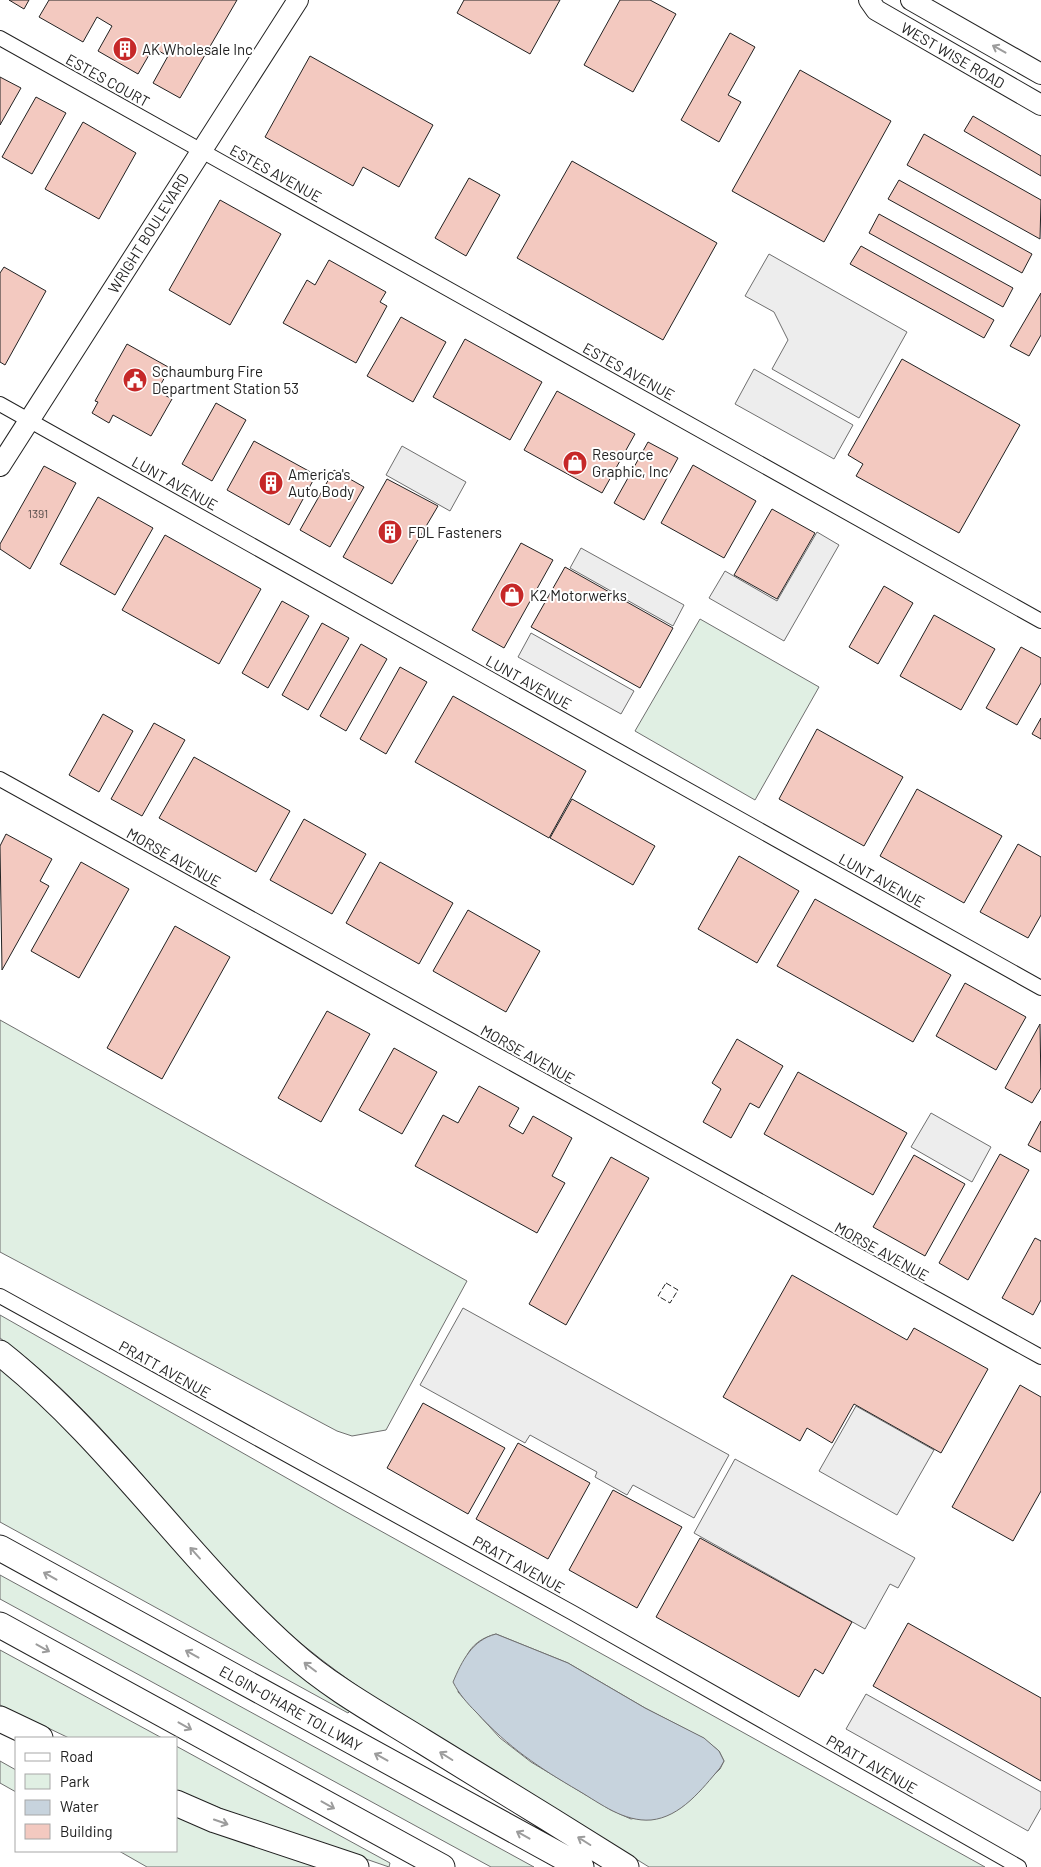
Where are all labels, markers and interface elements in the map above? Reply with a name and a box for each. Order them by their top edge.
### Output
street label: WEST WISE ROAD [898,18,1008,92]
building icon: AK Wholesale Inc [112,36,138,62]
place label: AK Wholesale Inc [142,40,253,58]
one-way arrow [992,44,1007,53]
street label: ESTES COURT [63,50,153,110]
street label: ESTES AVENUE [227,140,325,206]
street label: WRIGHT BOULEVARD [104,170,192,296]
street label: ESTES AVENUE [580,338,678,404]
place label: Schaumburg Fire Department Station 53 [152,362,299,397]
public building icon: Schaumburg Fire Department Station 53 [122,367,148,393]
place label: Resource Graphic, Inc [592,445,669,480]
shop icon: Resource Graphic, Inc [562,450,588,476]
street label: LUNT AVENUE [129,452,221,514]
place label: America's Auto Body [288,465,354,500]
building icon: America's Auto Body [258,470,284,496]
house number: 1391 [28,506,48,520]
building icon: FDL Fasteners [377,519,403,545]
place label: FDL Fasteners [408,523,502,541]
shop icon: K2 Motorwerks [499,582,525,608]
place label: K2 Motorwerks [530,586,627,604]
street label: LUNT AVENUE [483,651,575,713]
street label: MORSE AVENUE [124,824,224,890]
street label: LUNT AVENUE [836,849,928,911]
street label: MORSE AVENUE [478,1021,578,1087]
street label: MORSE AVENUE [832,1218,932,1284]
street label: PRATT AVENUE [116,1336,214,1402]
street label: PRATT AVENUE [470,1531,568,1597]
one-way arrow [189,1546,201,1559]
one-way arrow [43,1570,57,1580]
one-way arrow [35,1644,49,1654]
one-way arrow [185,1648,200,1658]
street label: ELGIN-O'HARE TOLLWAY [217,1661,365,1755]
one-way arrow [303,1662,317,1672]
one-way arrow [178,1722,192,1732]
street label: PRATT AVENUE [823,1731,921,1797]
legend [15,1737,178,1852]
text: Road [60,1747,93,1765]
one-way arrow [440,1750,454,1760]
one-way arrow [373,1752,388,1762]
text: Park [60,1772,90,1790]
text: Water [60,1797,99,1815]
one-way arrow [320,1800,334,1810]
one-way arrow [213,1818,229,1827]
text: Building [60,1822,113,1840]
one-way arrow [516,1830,531,1839]
one-way arrow [578,1836,592,1846]

